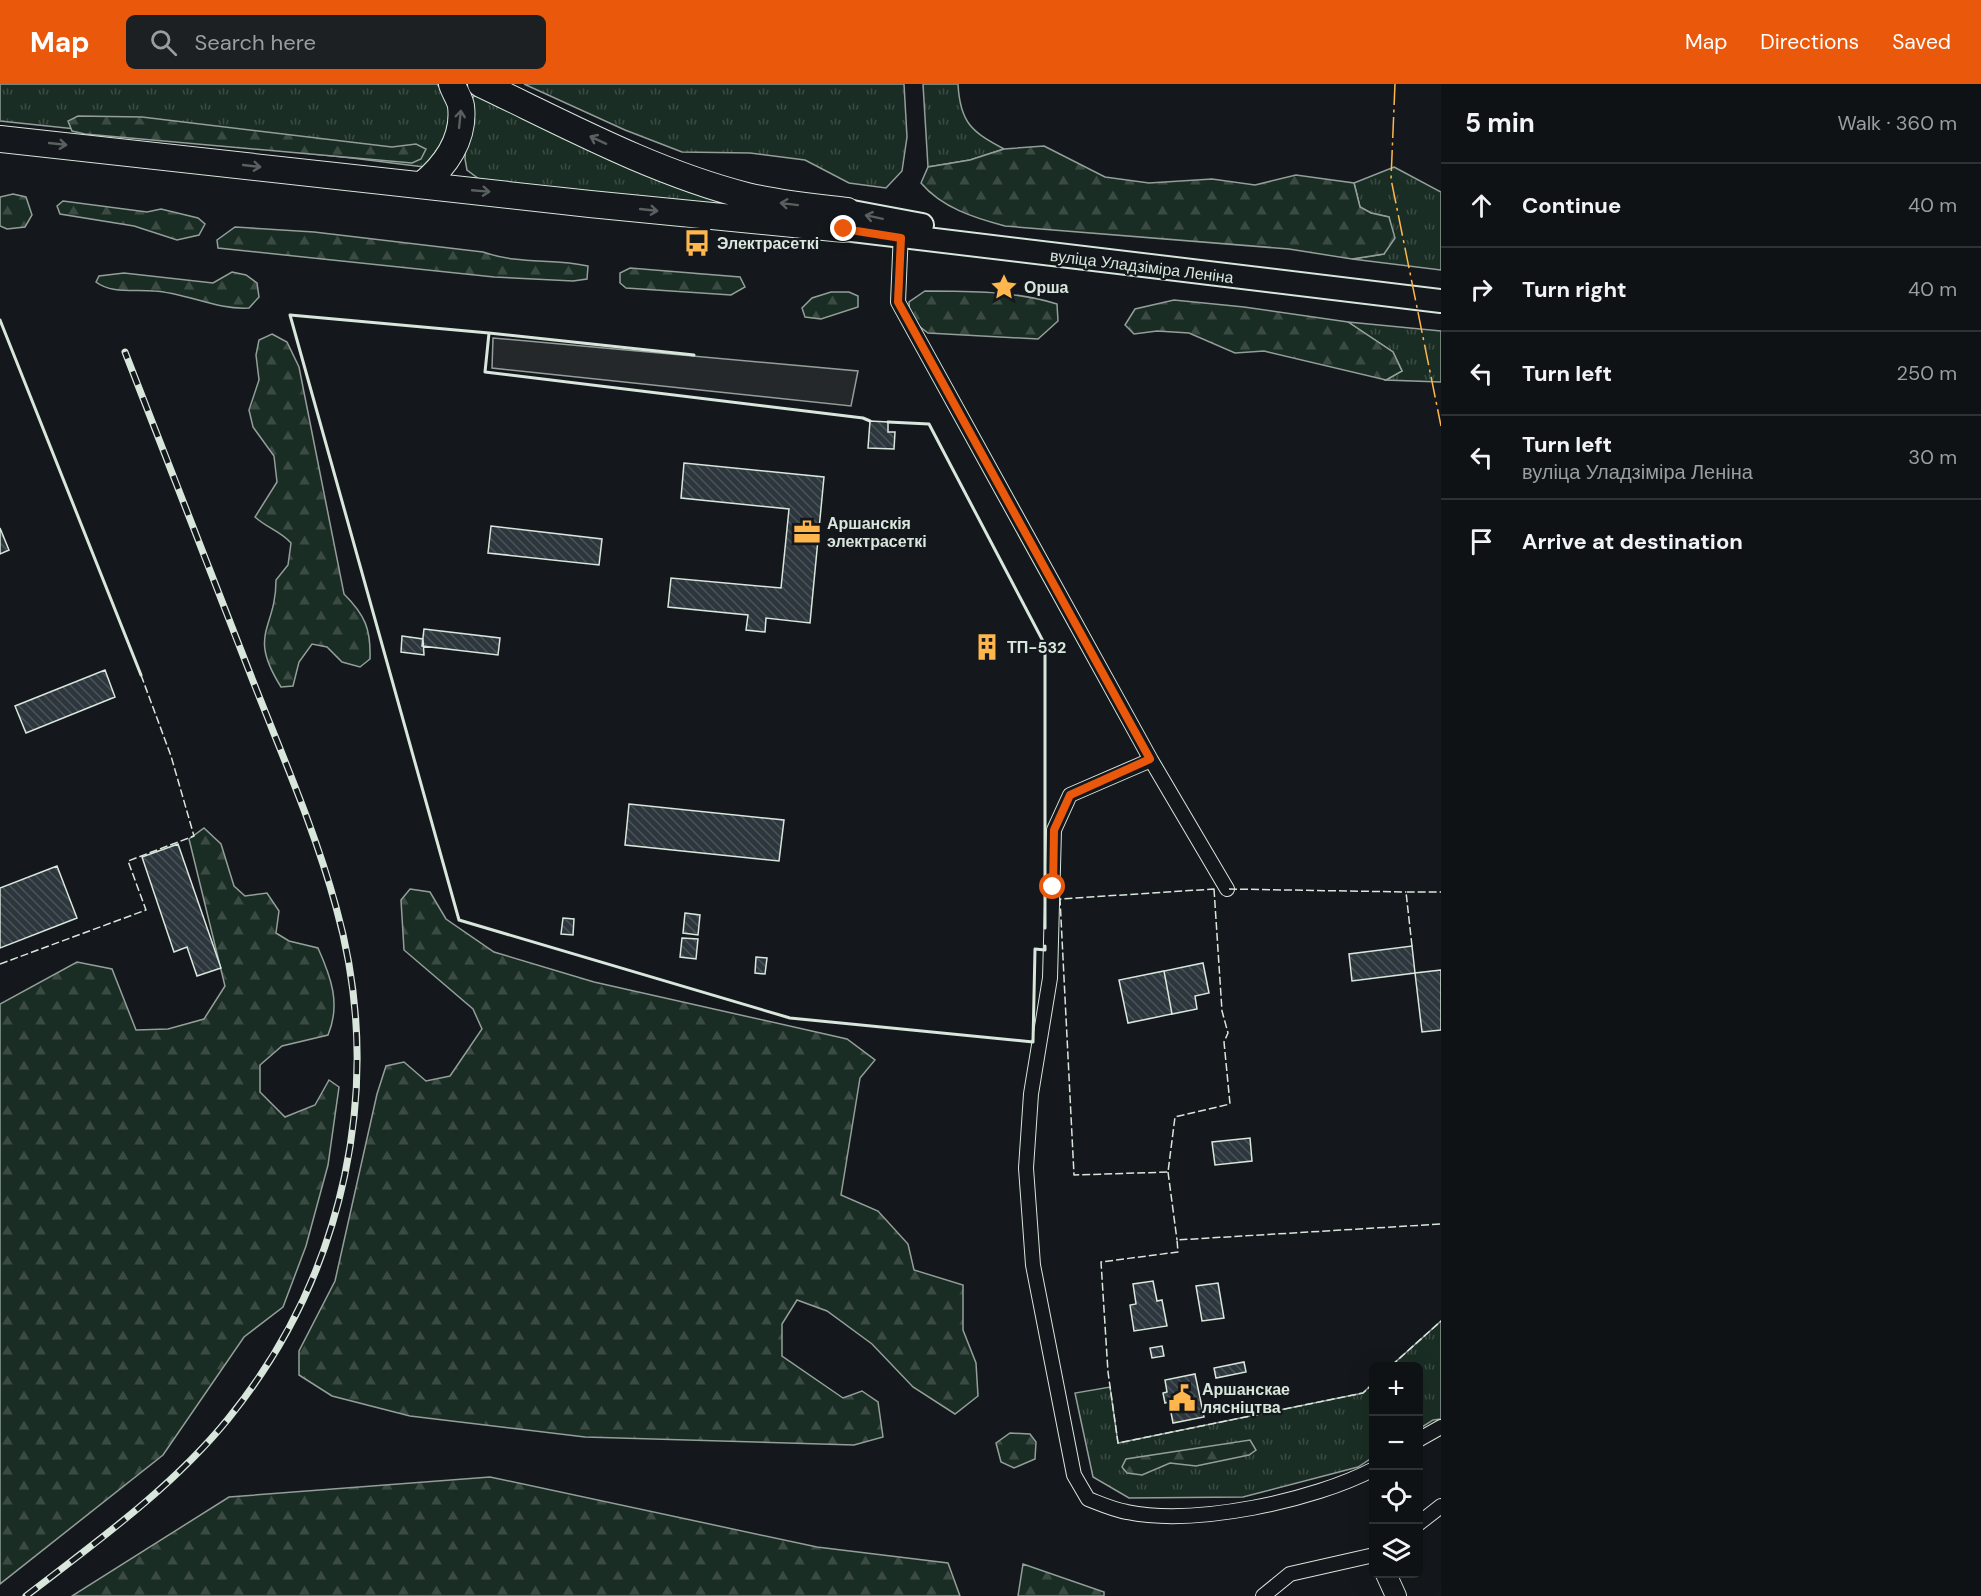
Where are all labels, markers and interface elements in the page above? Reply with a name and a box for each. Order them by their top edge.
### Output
search box [126,15,546,69]
text: Map [30,24,90,61]
icon: search [147,26,180,59]
text: Search here [195,28,316,57]
text: Map [1685,28,1727,56]
text: Directions [1760,28,1859,56]
text: Saved [1892,28,1951,56]
text: 5 min [1465,106,1535,140]
one-way arrow [454,110,465,130]
text: Walk · 360 m [1837,110,1957,136]
one-way arrow [589,133,607,145]
one-way arrow [48,139,68,150]
one-way arrow [242,161,261,172]
one-way arrow [470,186,490,197]
icon: ahead [1465,189,1498,222]
text: Continue [1522,191,1621,220]
text: 40 m [1908,192,1957,218]
one-way arrow [779,198,799,209]
one-way arrow [638,205,658,216]
one-way arrow [865,211,885,222]
route end [830,215,856,241]
bus stop icon: Электрасеткі [682,228,712,258]
place label: Электрасеткі [717,233,819,254]
street label: вуліца Уладзіміра Леніна [1049,245,1235,288]
place icon: Орша [989,272,1019,302]
icon: right [1465,273,1498,306]
text: Turn right [1522,275,1627,304]
text: 40 m [1908,276,1957,302]
place label: Орша [1024,277,1069,298]
icon: left [1465,357,1498,390]
text: Turn left [1522,359,1612,388]
text: 250 m [1896,360,1957,386]
text: Turn left [1522,430,1612,459]
icon: left [1465,441,1498,474]
text: 30 m [1908,444,1957,470]
text: вуліца Уладзіміра Леніна [1522,459,1753,485]
place label: Аршанскія электрасеткі [827,513,927,552]
office icon: Аршанскія электрасеткі [792,517,822,547]
icon: arrive [1465,525,1498,558]
text: Arrive at destination [1522,527,1743,556]
building icon: ТП-532 [972,632,1002,662]
place label: ТП-532 [1007,637,1066,658]
route start [1039,873,1065,899]
map controls [1369,1362,1423,1578]
button: + [1369,1362,1423,1416]
place label: Аршанскае лясніцтва [1202,1379,1290,1418]
public building icon: Аршанскае лясніцтва [1167,1383,1197,1413]
button: − [1369,1416,1423,1470]
button: locate [1369,1470,1423,1524]
button: layers [1369,1524,1423,1578]

